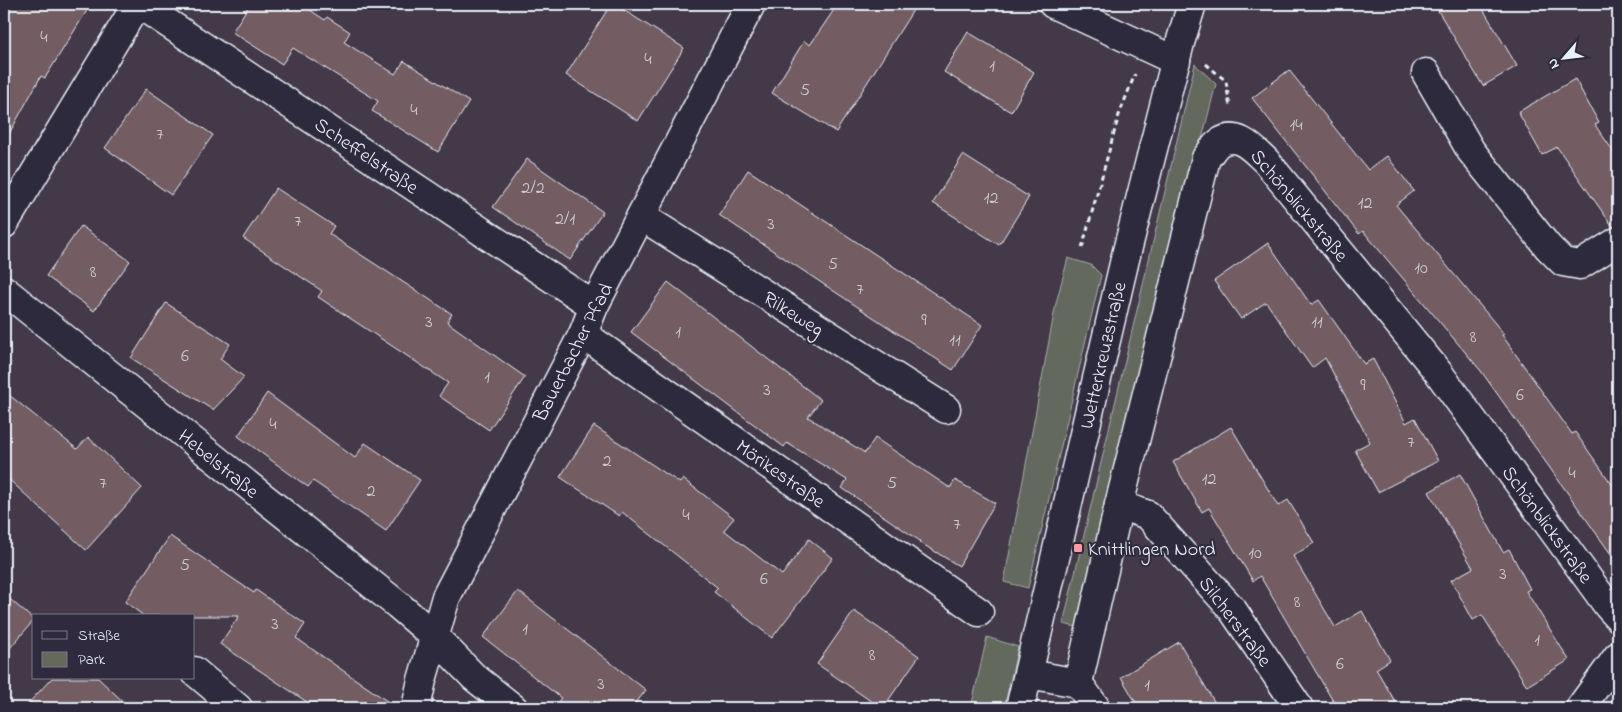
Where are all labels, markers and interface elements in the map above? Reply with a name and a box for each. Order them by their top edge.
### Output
house number: 4 [40,25,48,51]
north arrow [1540,32,1590,82]
house number: 4 [644,47,652,73]
house number: 1 [989,54,995,80]
text: N [1542,54,1565,73]
house number: 5 [800,78,810,104]
house number: 4 [410,98,418,124]
street label: Scheffelstraße [308,111,424,203]
house number: 14 [1289,113,1303,139]
house number: 7 [156,122,164,148]
street label: Schönblickstraße [1242,144,1354,269]
house number: 2/2 [521,176,545,202]
house number: 12 [984,186,998,212]
house number: 12 [1358,191,1372,217]
house number: 2/1 [555,207,575,233]
house number: 7 [294,209,302,235]
house number: 3 [767,212,775,238]
house number: 5 [828,252,838,278]
house number: 10 [1414,256,1428,282]
house number: 8 [90,260,97,286]
house number: 7 [856,277,864,303]
street label: Bauerbacher Pfad [526,279,622,429]
street label: Wetterkreuzstraße [1073,279,1135,432]
street label: Rilkeweg [756,285,829,346]
house number: 9 [921,308,927,334]
house number: 3 [425,310,433,336]
house number: 11 [1311,310,1323,336]
house number: 1 [675,320,681,346]
house number: 8 [1470,325,1477,351]
house number: 11 [949,328,961,354]
house number: 6 [181,344,189,370]
house number: 1 [484,365,490,391]
house number: 9 [1360,373,1366,399]
house number: 3 [763,378,771,404]
house number: 6 [1516,383,1524,409]
house number: 4 [269,412,277,438]
street label: Hebelstraße [171,423,264,507]
house number: 7 [1407,430,1415,456]
street label: Mörikestraße [729,434,830,517]
house number: 2 [603,449,612,475]
street label: Schönblickstraße [1493,461,1599,590]
house number: 4 [1568,461,1576,487]
house number: 12 [1202,467,1216,493]
house number: 7 [99,471,107,497]
house number: 5 [887,471,897,497]
house number: 2 [367,479,376,505]
house number: 4 [682,503,690,529]
house number: 7 [953,512,961,538]
place label: Knittlingen Nord [1088,536,1216,566]
house number: 10 [1248,541,1262,567]
marker: Knittlingen Nord [1072,542,1084,554]
house number: 5 [180,553,190,579]
house number: 3 [1499,562,1507,588]
house number: 6 [760,567,768,593]
street label: Silcherstraße [1190,571,1278,674]
house number: 8 [1294,590,1301,616]
house number: 3 [271,612,279,638]
legend [32,614,195,680]
house number: 1 [522,617,528,643]
text: Straße [78,625,120,647]
house number: 1 [1534,628,1540,654]
house number: 8 [869,643,876,669]
text: Park [78,649,106,671]
house number: 6 [1336,652,1344,678]
house number: 3 [597,672,605,698]
house number: 1 [1144,673,1150,699]

